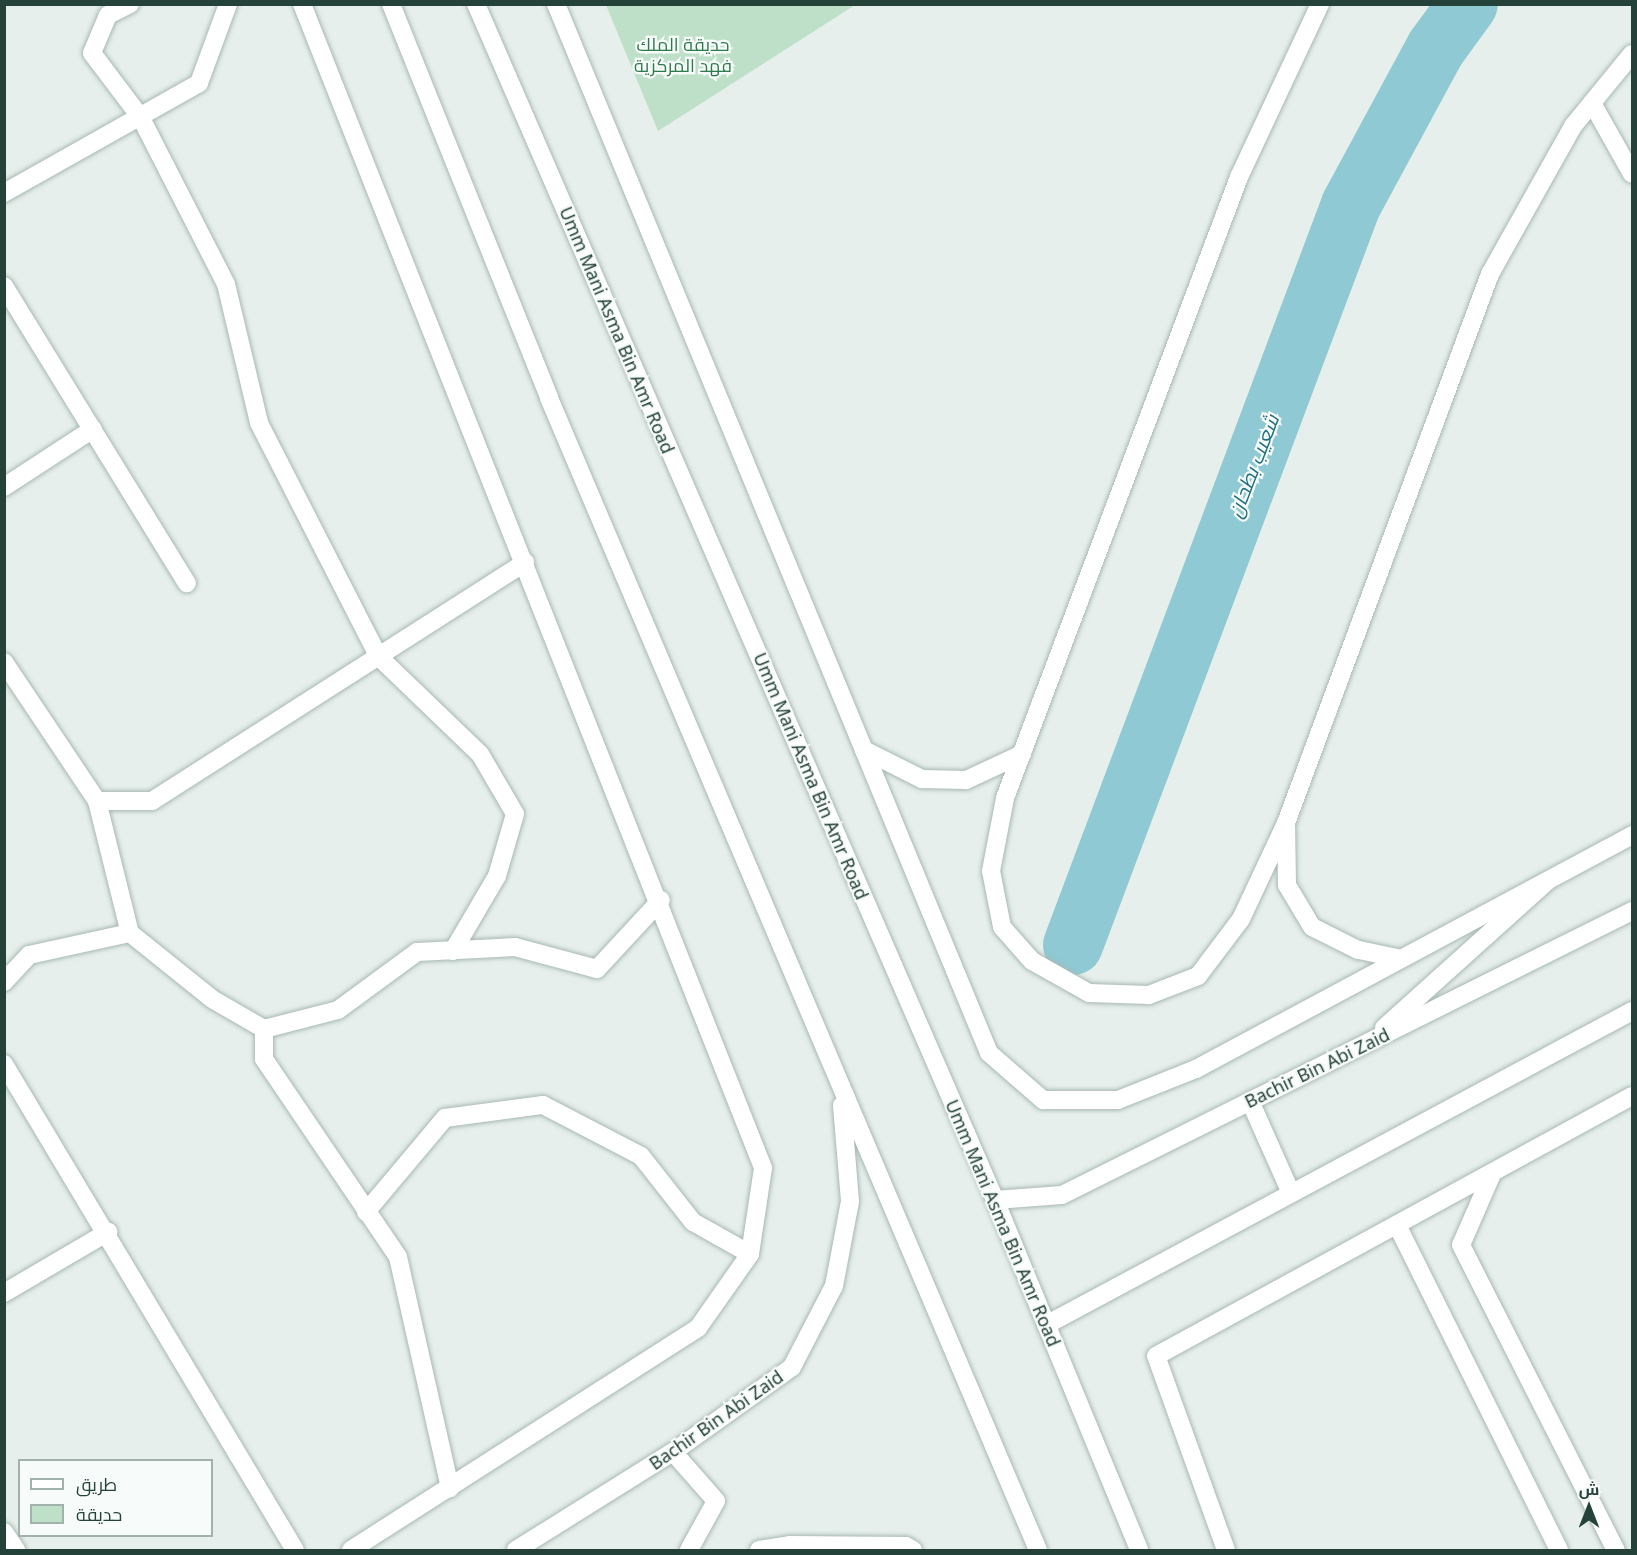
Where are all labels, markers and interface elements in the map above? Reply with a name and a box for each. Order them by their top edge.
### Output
park label: حدیقة الملك فهد المركزية [634,34,732,76]
street label: Umm Mani Asma Bin Amr Road [555,203,679,457]
water label: شعيب بطحان [1222,411,1284,521]
street label: Umm Mani Asma Bin Amr Road [749,649,873,903]
street label: Bachir Bin Abi Zaid [1241,1024,1393,1112]
street label: Umm Mani Asma Bin Amr Road [941,1096,1065,1350]
street label: Bachir Bin Abi Zaid [645,1366,787,1474]
legend [18,1459,213,1537]
text: طريق [76,1472,117,1496]
north arrow [1559,1477,1619,1537]
text: ش [1579,1478,1599,1500]
text: حديقة [76,1502,122,1526]

